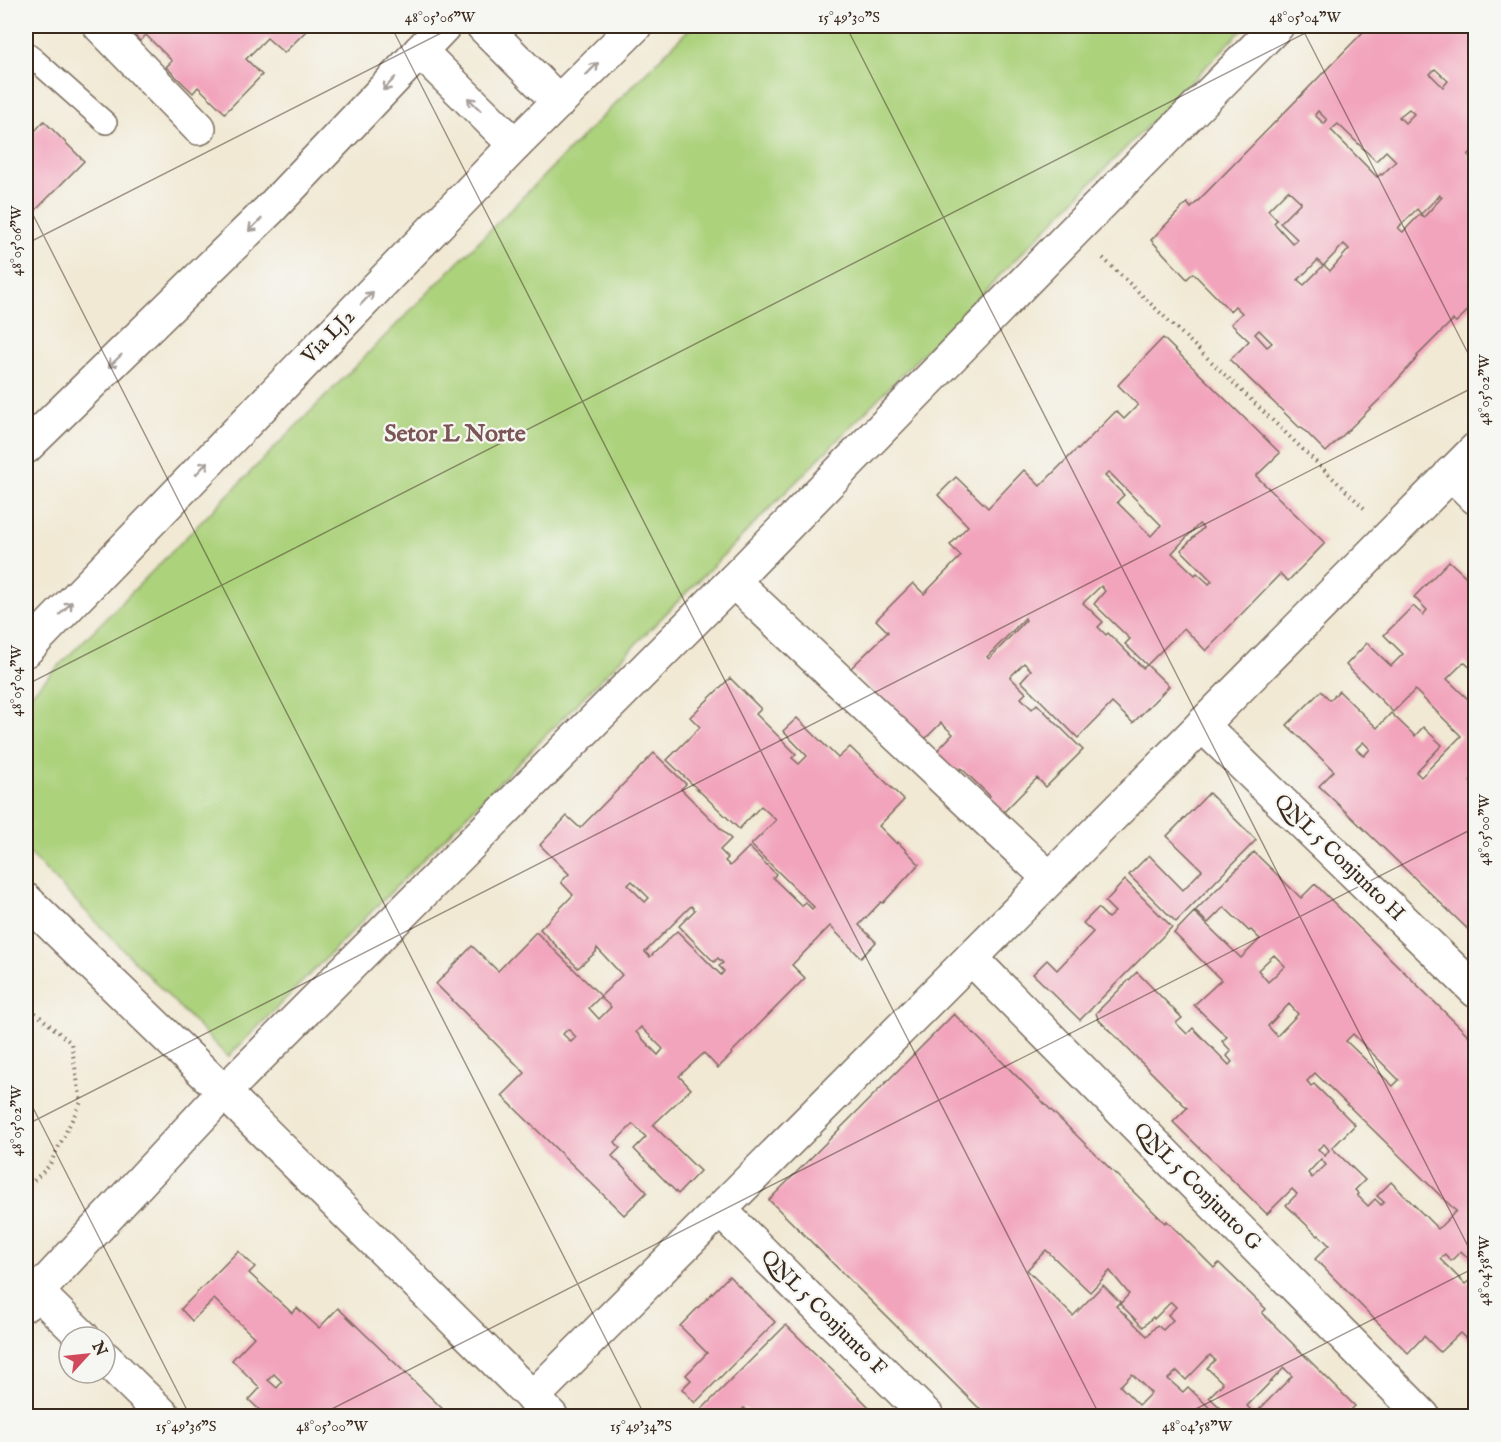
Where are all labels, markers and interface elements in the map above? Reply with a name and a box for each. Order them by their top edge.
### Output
text: 48°05'06"W [405,8,476,27]
text: 15°49'30"S [818,8,880,27]
text: 48°05'04"W [1269,8,1341,27]
one-way arrow [584,61,599,76]
one-way arrow [382,76,397,91]
one-way arrow [466,97,481,112]
text: 48°05'06"W [7,205,26,276]
one-way arrow [247,217,262,232]
one-way arrow [360,291,375,306]
street label: Via LJ2 [296,304,362,371]
one-way arrow [107,353,122,368]
text: 48°05'02"W [1475,354,1494,426]
district label: Setor L Norte [384,419,526,450]
one-way arrow [195,461,209,476]
one-way arrow [59,601,73,616]
text: 48°05'04"W [7,645,26,717]
street label: QNL 5 Conjunto H [1268,788,1410,928]
text: 48°05'00"W [1475,794,1494,866]
text: 48°05'02"W [7,1085,26,1157]
street label: QNL 5 Conjunto G [1127,1117,1267,1257]
text: 48°04'58"W [1475,1235,1494,1306]
street label: QNL 5 Conjunto F [754,1244,892,1382]
north arrow [57,1325,117,1385]
text: N [86,1337,111,1360]
text: 15°49'36"S [156,1417,216,1436]
text: 48°05'00"W [296,1417,368,1436]
text: 15°49'34"S [610,1417,672,1436]
text: 48°04'58"W [1162,1417,1233,1436]

